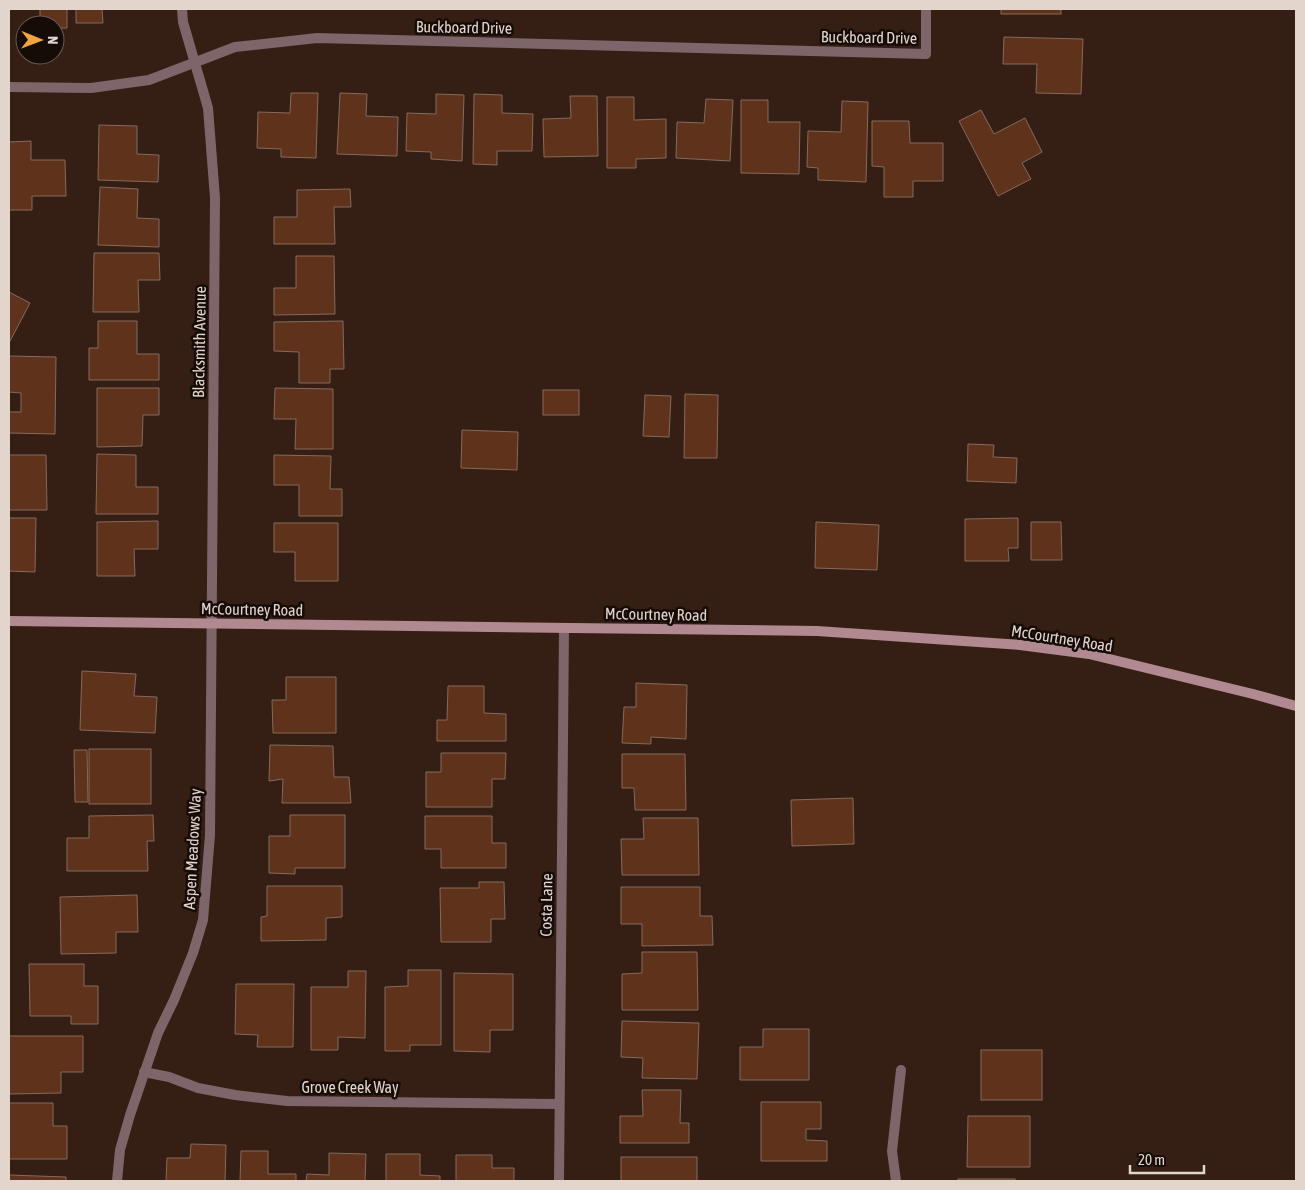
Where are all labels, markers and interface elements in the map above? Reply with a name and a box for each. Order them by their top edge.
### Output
north arrow [15,15,65,65]
street label: Buckboard Drive [416,17,512,37]
street label: Buckboard Drive [821,27,917,47]
text: N [45,36,61,44]
street label: Blacksmith Avenue [189,286,209,398]
street label: McCourtney Road [201,599,303,620]
street label: McCourtney Road [605,604,707,625]
street label: McCourtney Road [1010,621,1114,656]
street label: Aspen Meadows Way [180,788,205,910]
street label: Costa Lane [536,873,556,937]
street label: Grove Creek Way [301,1078,399,1097]
scale bar [1130,1142,1204,1174]
text: 20 m [1138,1151,1165,1168]

